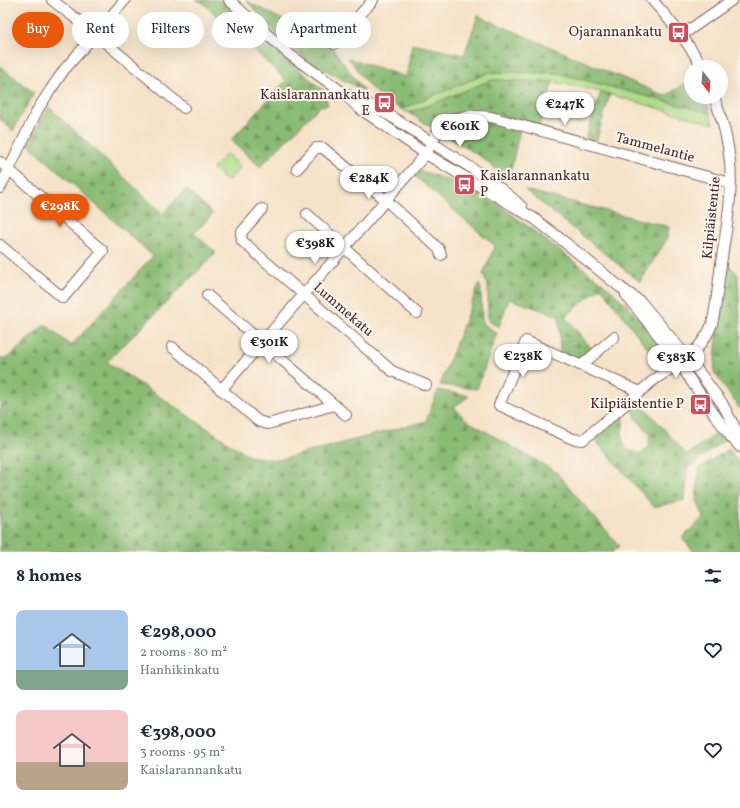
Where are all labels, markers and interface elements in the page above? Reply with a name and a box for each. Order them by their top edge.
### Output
chip: Buy [12,12,64,48]
chip: Rent [72,12,129,48]
chip: Filters [137,12,204,48]
chip: New [212,12,268,48]
chip: Apartment [276,12,371,48]
bus stop icon: Ojarannankatu [665,19,691,45]
place label: Ojarannankatu [569,23,662,42]
north arrow [684,60,728,104]
map controls [684,60,728,104]
place label: Kaislarannankatu E [260,86,370,121]
bus stop icon: Kaislarannankatu E [372,90,398,116]
pin: €247K [537,92,593,126]
text: €247K [545,96,585,114]
pin: €601K [432,114,488,148]
text: €601K [440,118,480,136]
street label: Tammelantie [613,128,697,168]
pin: €284K [341,166,397,200]
place label: Kaislarannankatu P [480,167,590,202]
text: €284K [349,170,389,188]
bus stop icon: Kaislarannankatu P [451,171,477,197]
street label: Kilpiäistentie [698,175,726,260]
pin: €298K [32,194,88,228]
text: €298K [40,198,80,216]
pin: €398K [287,231,343,265]
text: €398K [295,235,335,253]
street label: Lummekatu [309,278,377,342]
pin: €301K [241,330,297,364]
text: €301K [250,334,288,352]
pin: €238K [495,344,551,378]
pin: €383K [648,345,704,379]
text: €238K [503,348,543,366]
text: €383K [656,349,696,367]
bus stop icon: Kilpiäistentie P [687,391,713,417]
place label: Kilpiäistentie P [590,395,684,414]
text: 8 homes [16,565,82,588]
icon: filters [702,565,724,587]
text: €298,000 [140,621,216,644]
icon: home [48,626,96,674]
icon: heart [702,639,724,661]
text: 2 rooms · 80 m² [140,644,227,662]
text: Hanhikinkatu [140,662,220,680]
text: €398,000 [140,721,216,744]
icon: home [48,726,96,774]
icon: heart [702,739,724,761]
text: 3 rooms · 95 m² [140,744,225,762]
text: Kaislarannankatu [140,762,242,780]

